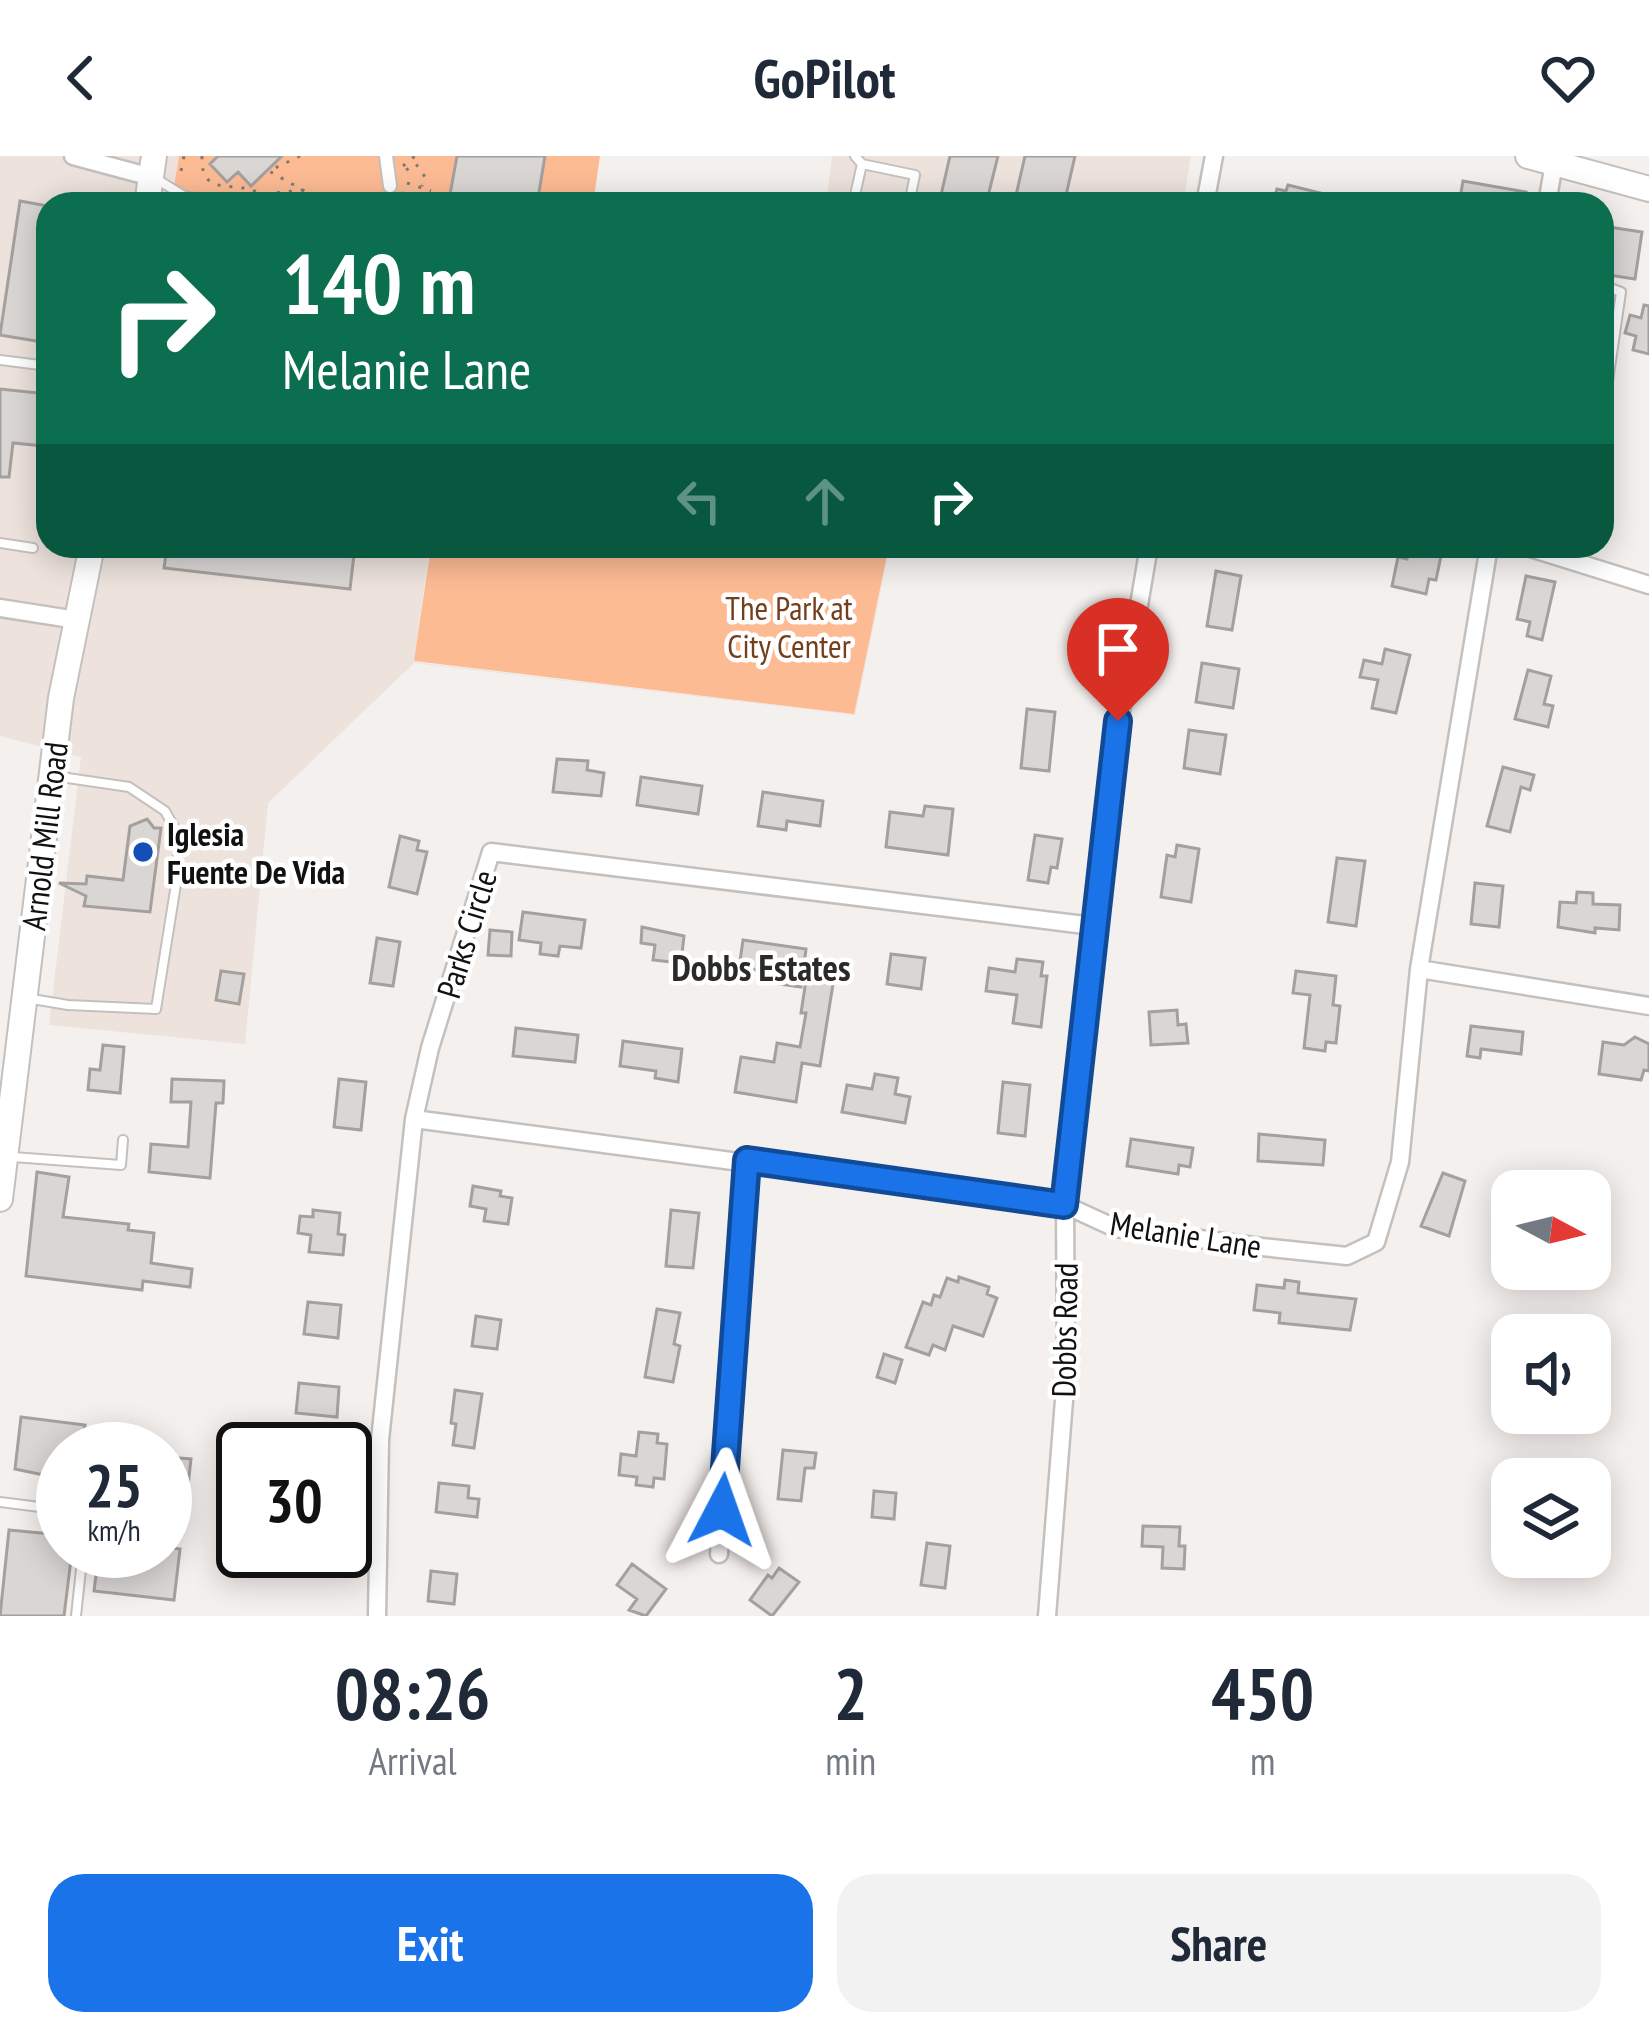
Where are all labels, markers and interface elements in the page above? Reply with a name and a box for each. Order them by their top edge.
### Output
text: GoPilot [754,43,895,113]
icon: back [48,45,114,111]
icon: heart [1535,45,1601,111]
text: 140 m [282,228,475,337]
icon: right [84,240,240,396]
text: Melanie Lane [282,334,531,404]
icon: left [666,468,732,534]
icon: ahead [792,468,858,534]
icon: right [918,468,984,534]
park label: The Park at City Center [725,586,853,667]
pin [1067,598,1169,721]
icon: arrive [1085,616,1151,682]
street label: Arnold Mill Road [11,739,77,933]
place label: Iglesia Fuente De Vida [167,812,345,893]
marker: Iglesia Fuente De Vida [130,839,156,865]
street label: Parks Circle [426,865,506,1003]
district label: Dobbs Estates [671,944,851,991]
north arrow [1491,1170,1611,1290]
map controls [1491,1170,1611,1578]
street label: Melanie Lane [1107,1201,1265,1267]
street label: Dobbs Road [1041,1262,1087,1398]
button: sound [1491,1314,1611,1434]
speed limit sign: 30 [216,1422,372,1578]
text: 25 [85,1446,143,1524]
position arrow [659,1447,785,1573]
button: layers [1491,1458,1611,1578]
text: km/h [87,1510,141,1549]
text: 08:26 [335,1646,491,1739]
text: 2 [834,1646,868,1739]
text: 450 [1211,1646,1314,1739]
text: Arrival [369,1735,457,1786]
text: min [825,1735,876,1786]
text: m [1250,1735,1275,1786]
button: Exit [48,1874,813,2012]
button: Share [837,1874,1601,2012]

